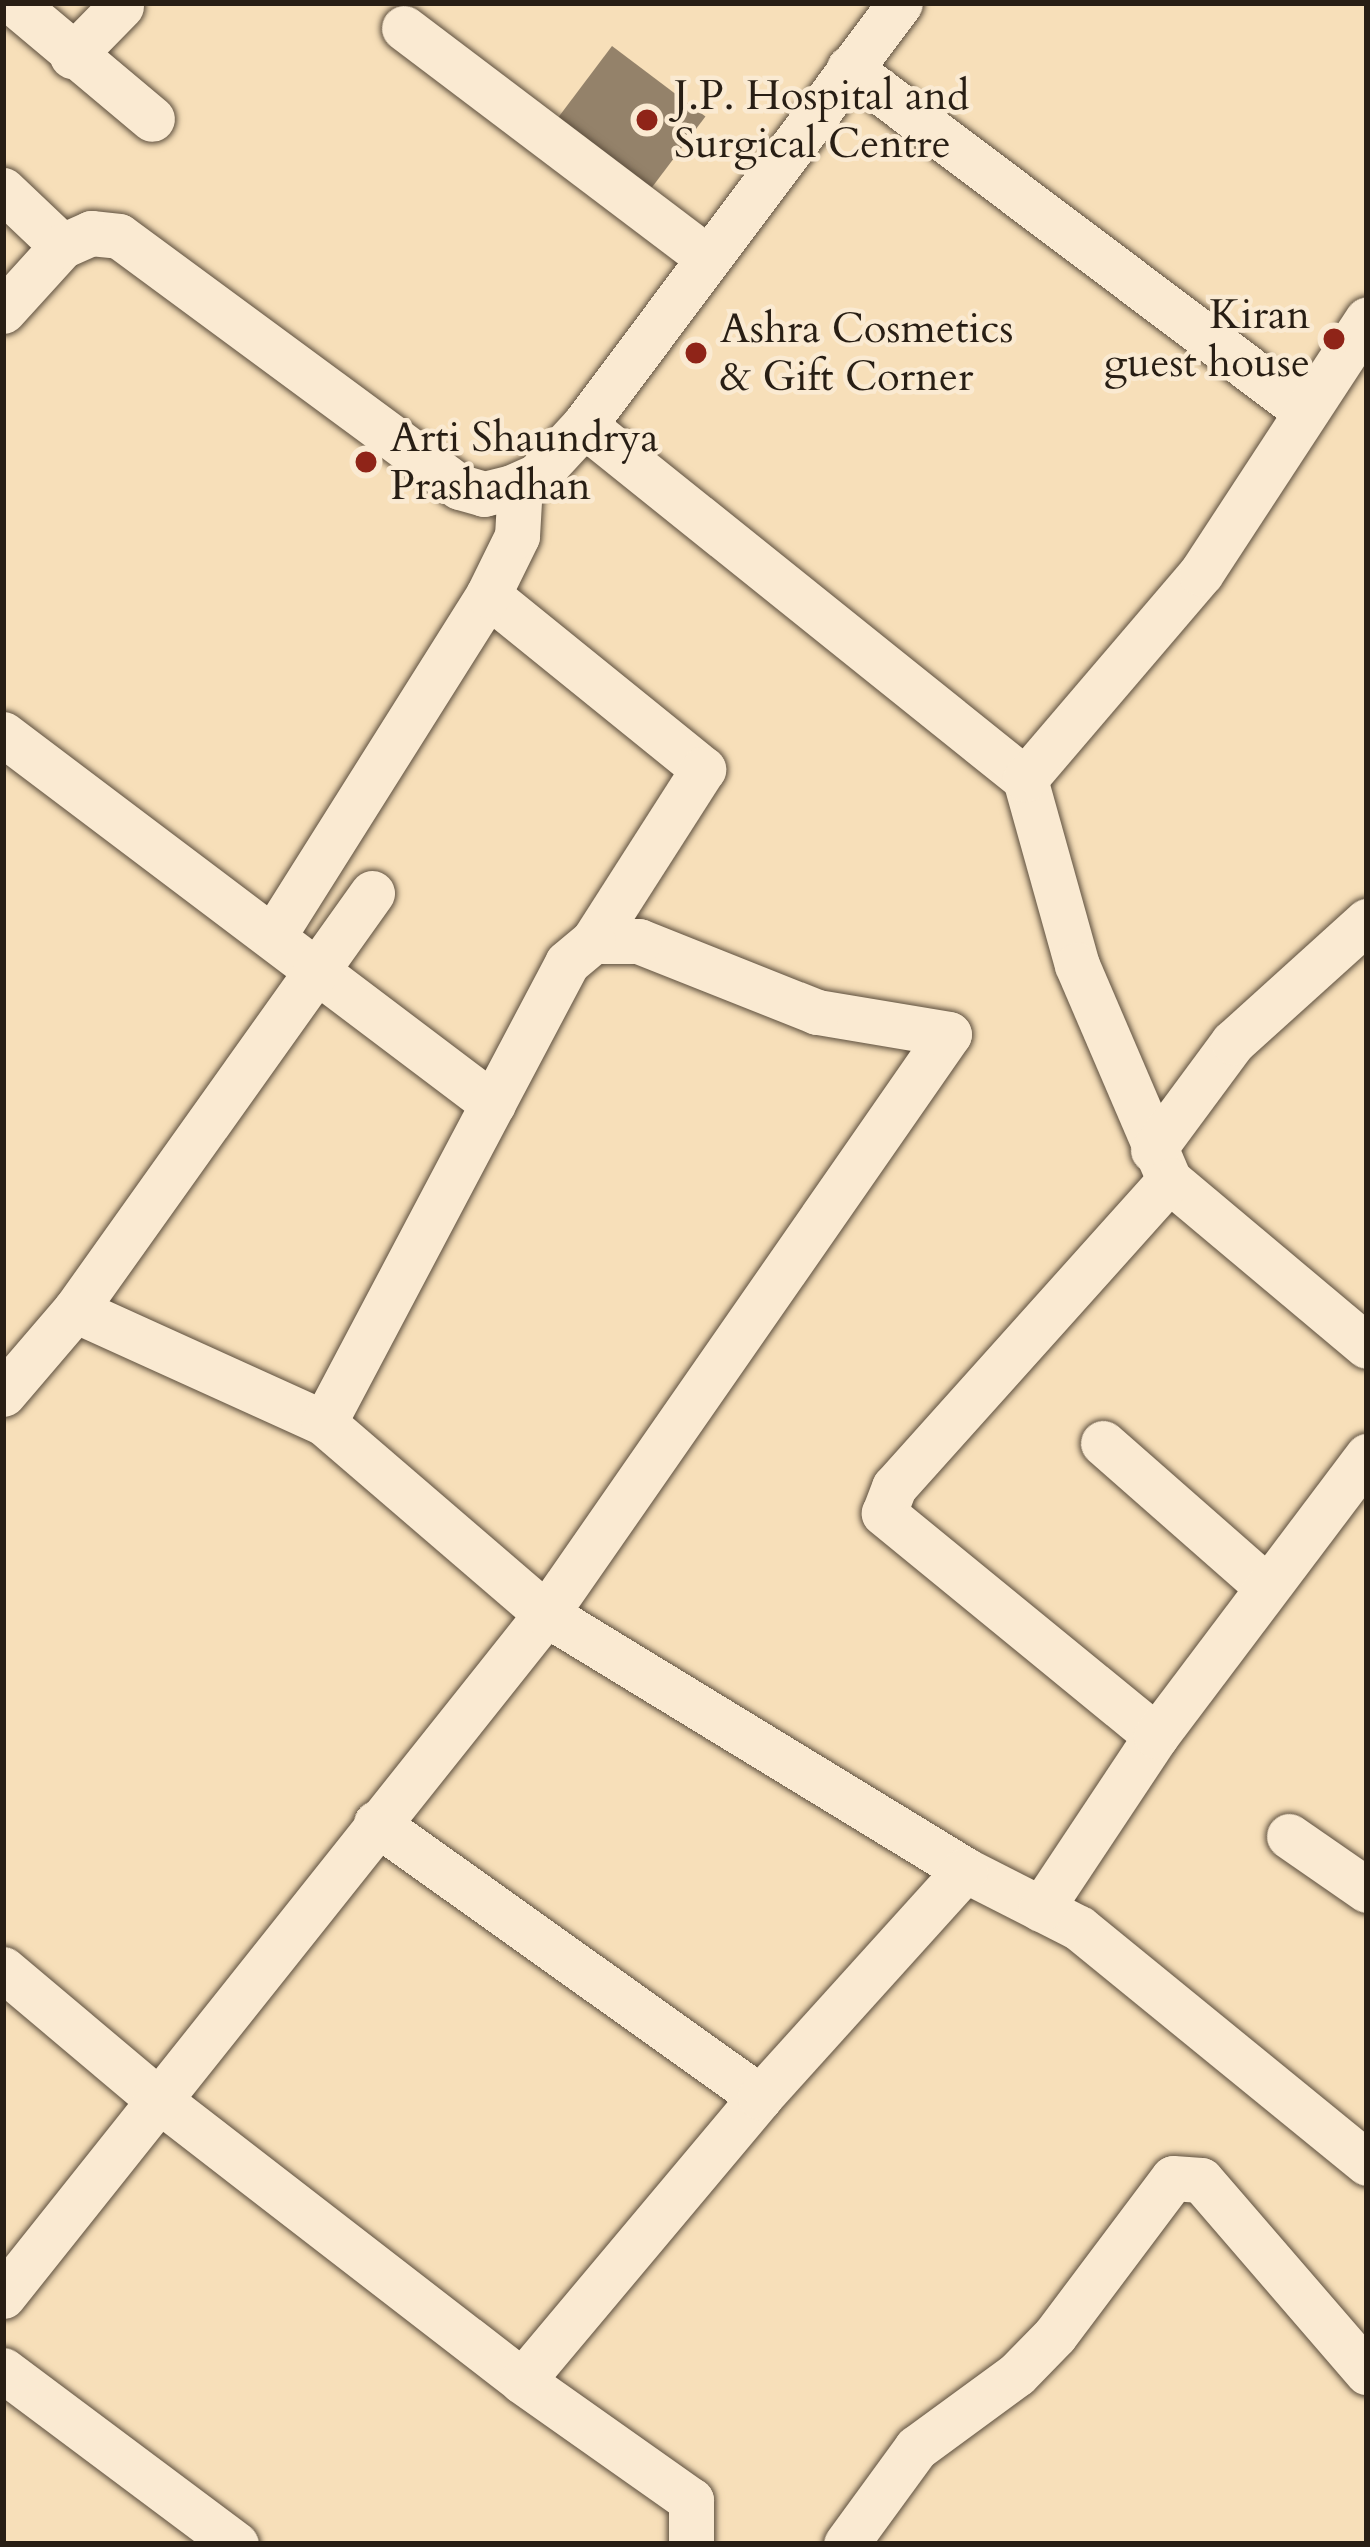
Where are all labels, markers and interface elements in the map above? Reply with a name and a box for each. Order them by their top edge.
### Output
place label: J.P. Hospital and Surgical Centre [674,71,969,170]
marker: J.P. Hospital and Surgical Centre [631,104,663,136]
place label: Kiran guest house [1104,290,1310,388]
place label: Ashra Cosmetics & Gift Corner [720,304,1013,403]
marker: Kiran guest house [1321,326,1347,352]
marker: Ashra Cosmetics & Gift Corner [683,340,709,366]
place label: Arti Shaundrya Prashadhan [390,413,659,512]
marker: Arti Shaundrya Prashadhan [353,449,379,475]

